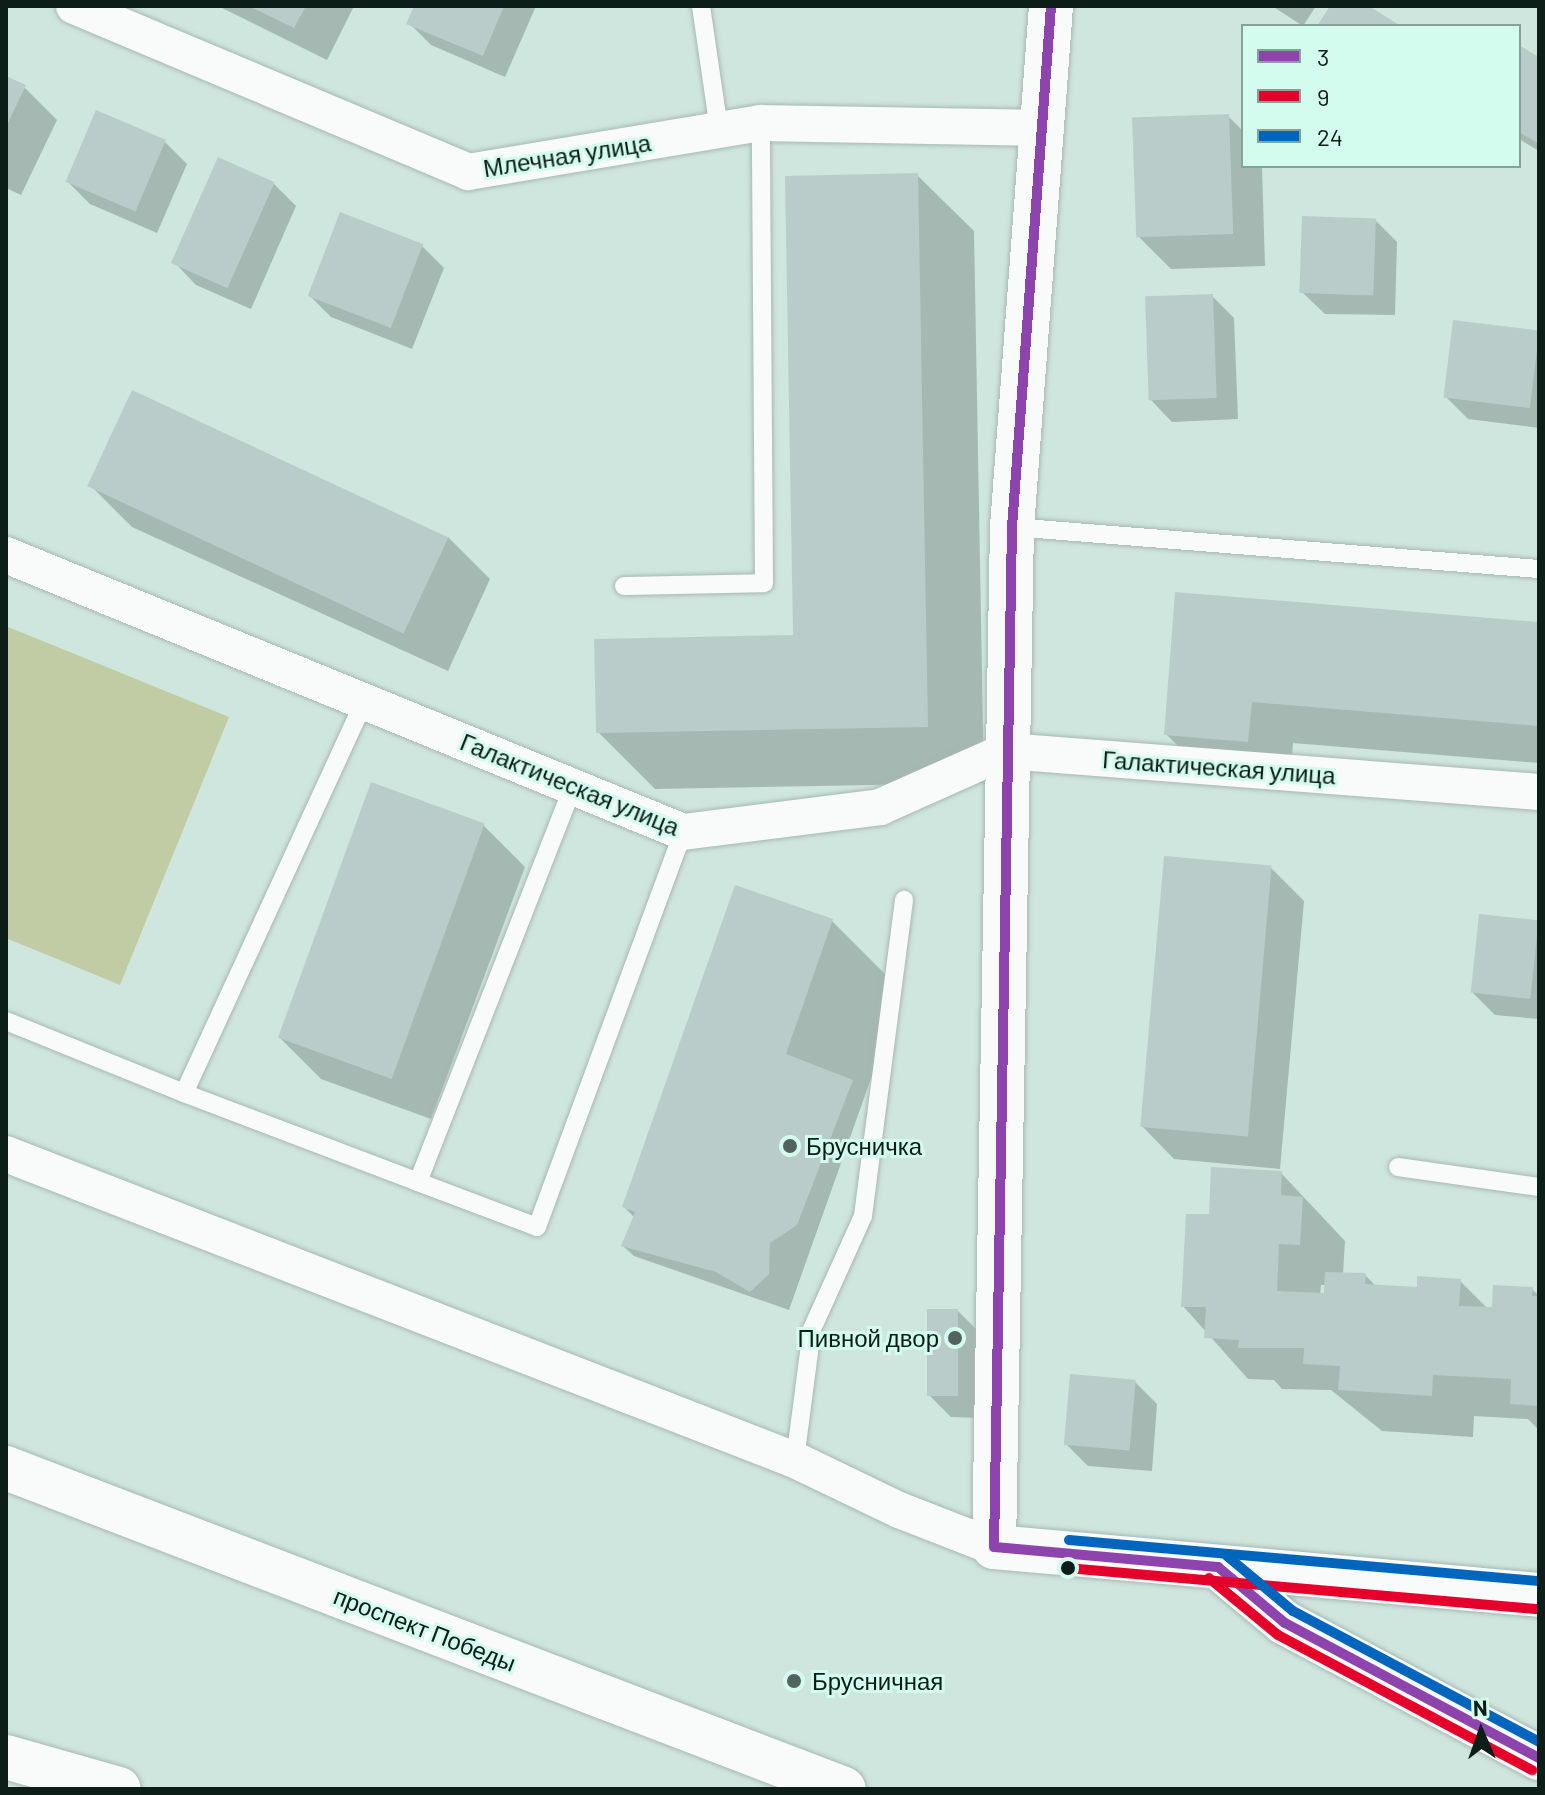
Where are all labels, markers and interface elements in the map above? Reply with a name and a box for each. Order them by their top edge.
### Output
legend [1241,24,1521,168]
text: 3 [1317,42,1329,71]
text: 9 [1317,82,1330,111]
text: 24 [1317,122,1343,151]
street label: Млечная улица [481,128,653,182]
street label: Галактическая улица [456,727,684,841]
street label: Галактическая улица [1102,744,1336,790]
place label: Брусничка [806,1132,922,1160]
marker: Брусничка [781,1137,799,1155]
place label: Пивной двор [798,1324,939,1352]
marker: Пивной двор [946,1329,964,1347]
unlabelled marker [1060,1560,1076,1576]
street label: проспект Победы [330,1581,520,1677]
place label: Брусничная [812,1667,943,1695]
marker: Брусничная [783,1670,805,1692]
north arrow [1441,1691,1521,1771]
text: N [1472,1694,1488,1720]

